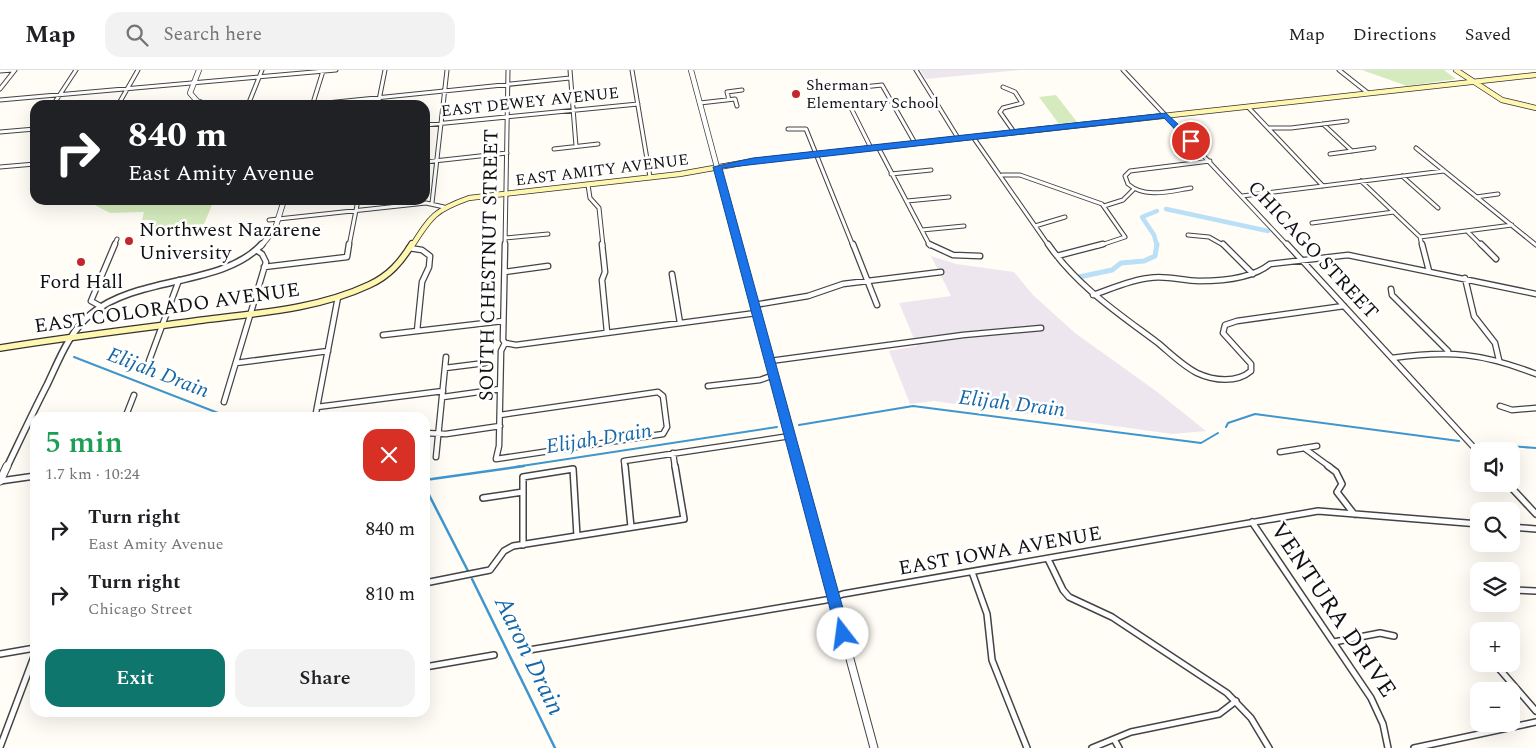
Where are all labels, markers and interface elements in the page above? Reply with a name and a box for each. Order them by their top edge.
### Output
search box [105,12,455,57]
text: Map [25,17,75,53]
text: Search here [163,20,262,49]
icon: search [123,21,151,49]
text: Map [1289,21,1325,48]
text: Directions [1353,21,1437,48]
text: Saved [1465,21,1511,48]
place label: Sherman Elementary School [806,73,939,115]
street label: EAST DEWEY AVENUE [440,81,620,123]
marker: Sherman Elementary School [790,88,802,100]
text: 840 m [128,109,227,162]
icon: right [45,120,110,185]
pin [1170,120,1212,162]
icon: arrive [1177,127,1205,155]
street label: SOUTH CHESTNUT STREET [472,129,506,401]
street label: EAST AMITY AVENUE [514,147,690,193]
text: East Amity Avenue [128,157,314,190]
street label: CHICAGO STREET [1241,174,1385,326]
place label: Northwest Nazarene University [139,215,321,268]
marker: Northwest Nazarene University [123,235,135,247]
marker: Ford Hall [75,256,87,268]
place label: Ford Hall [39,267,123,297]
street label: EAST COLORADO AVENUE [32,275,302,341]
water label: Elijah Drain [102,339,214,407]
water label: Elijah Drain [957,382,1067,426]
water label: Elijah Drain [544,415,654,463]
text: 5 min [45,420,123,466]
button: close [363,429,415,481]
map controls [1470,442,1520,732]
button: sound [1470,442,1520,492]
text: 1.7 km · 10:24 [45,462,140,486]
button: search [1470,502,1520,552]
text: Turn right [88,503,181,532]
text: 840 m [365,515,415,544]
street label: VENTURA DRIVE [1261,515,1405,705]
icon: right [45,516,73,544]
street label: EAST IOWA AVENUE [896,518,1104,584]
text: East Amity Avenue [88,532,224,556]
button: layers [1470,562,1520,612]
text: Turn right [88,568,181,597]
text: 810 m [365,580,415,609]
icon: right [45,581,73,609]
water label: Aaron Drain [483,589,574,722]
text: Chicago Street [88,597,192,621]
position arrow [816,607,868,659]
button: + [1470,622,1520,672]
button: Exit [45,649,225,707]
button: Share [235,649,415,707]
button: − [1470,682,1520,732]

